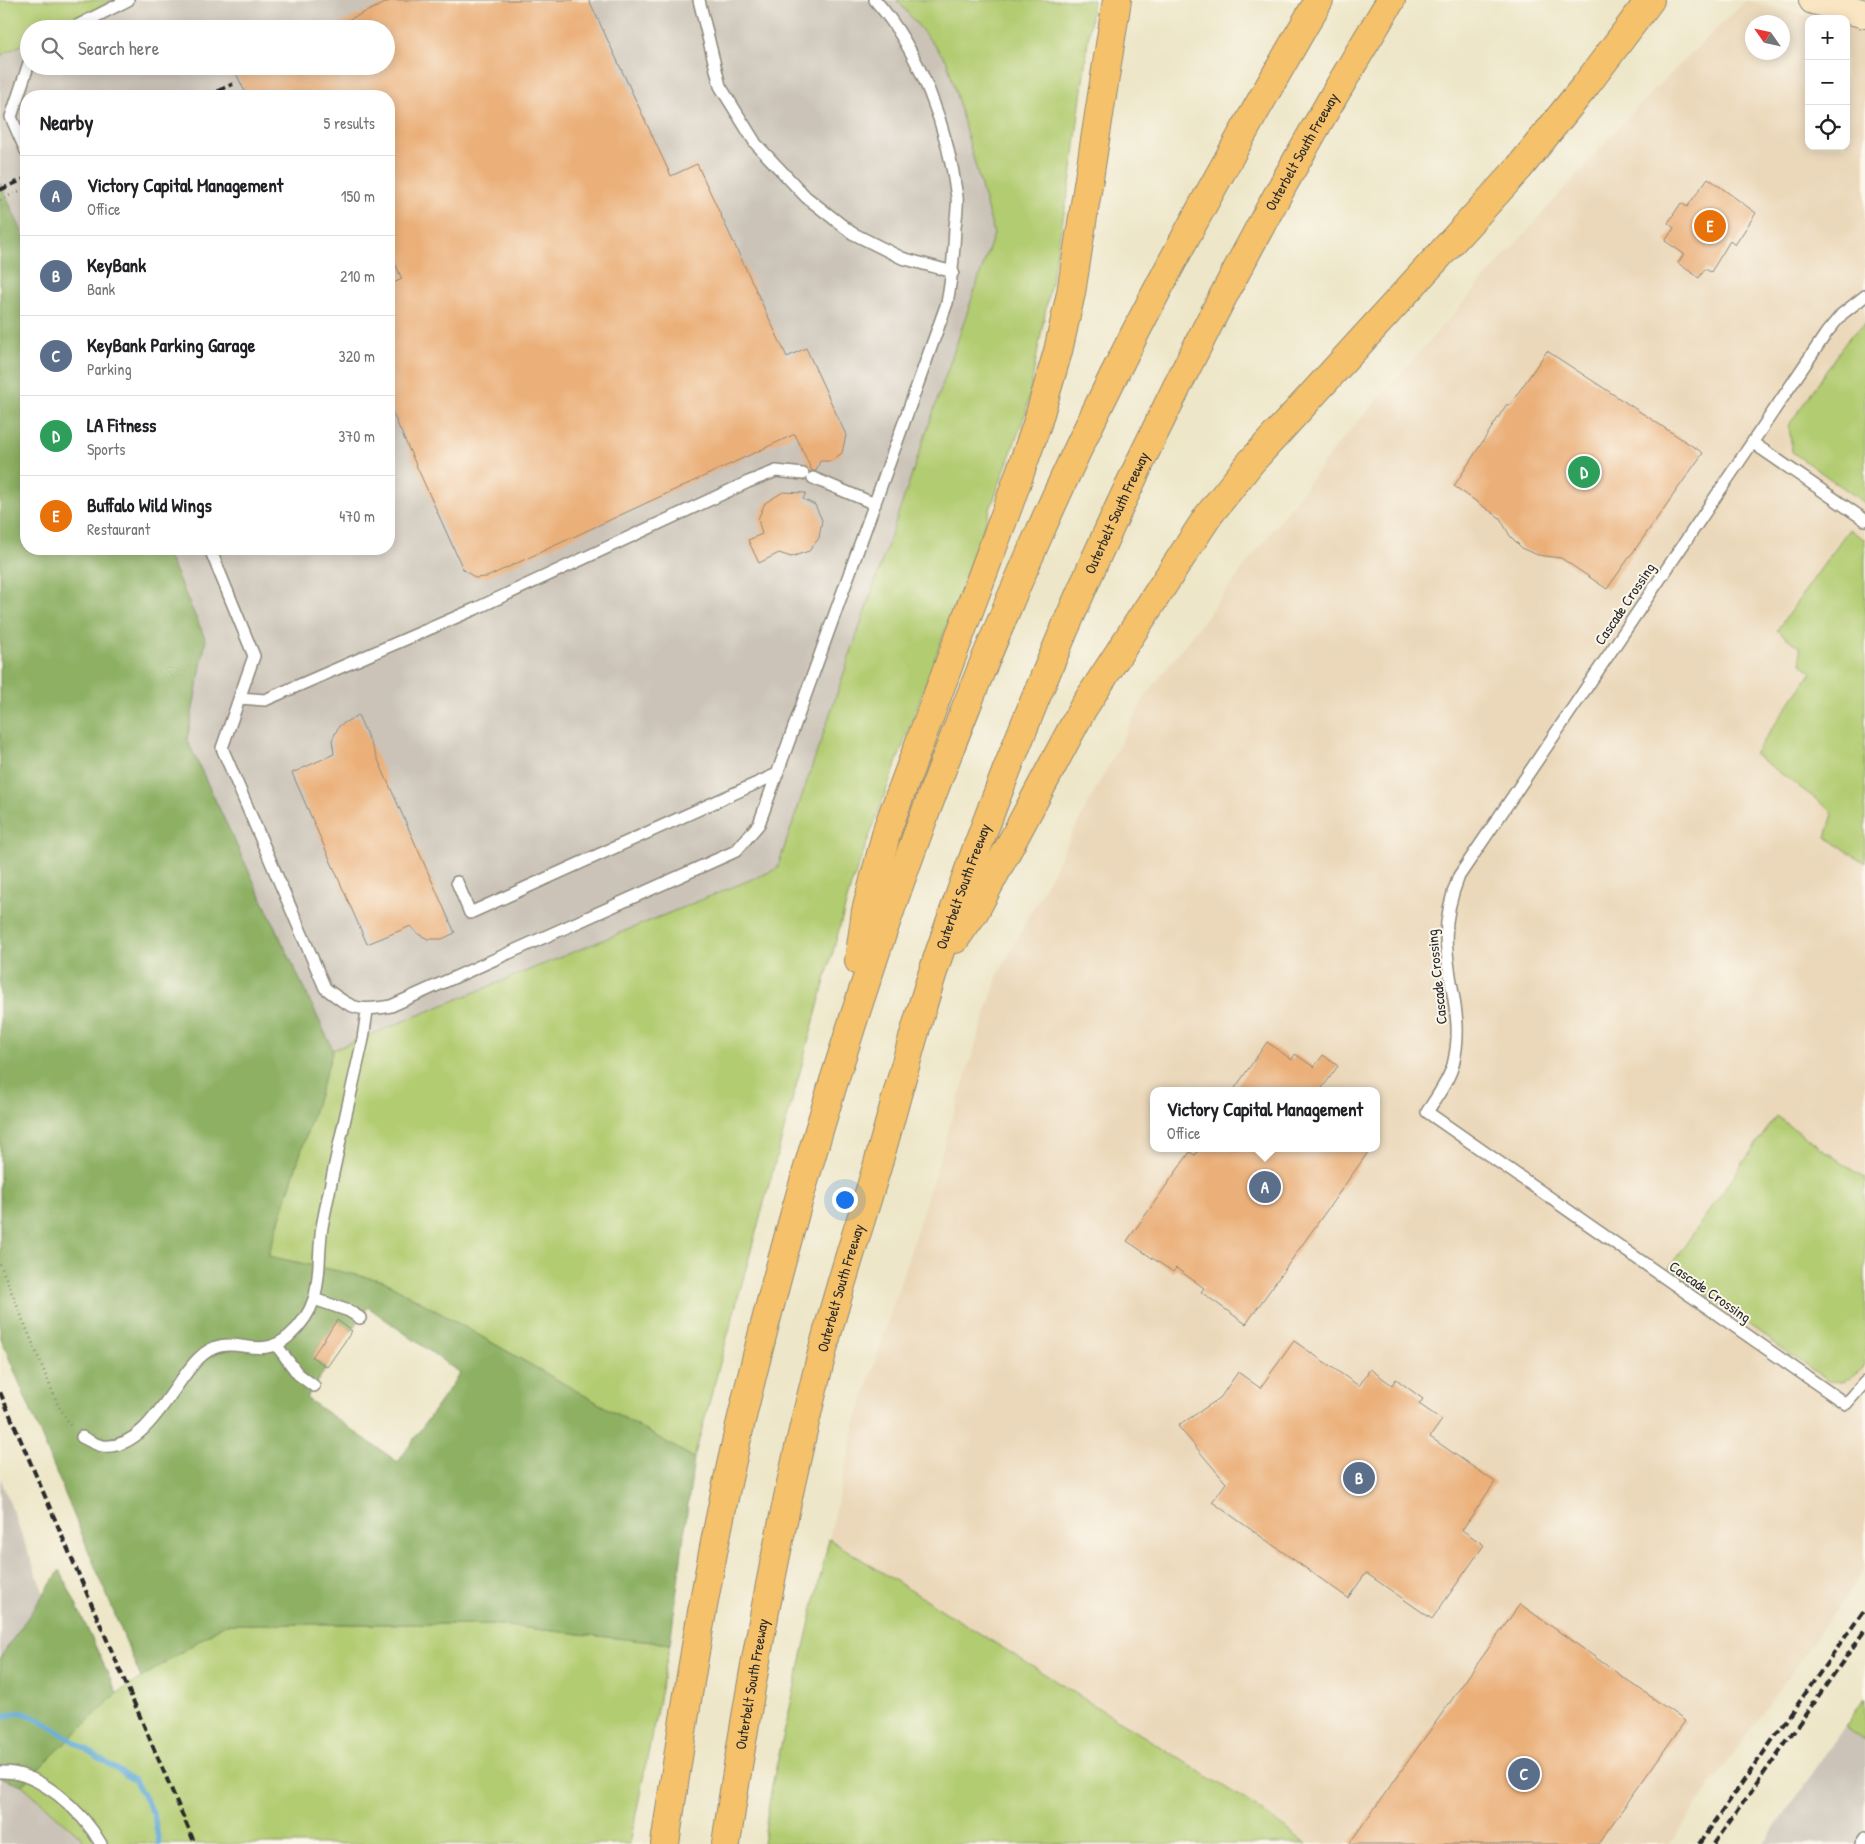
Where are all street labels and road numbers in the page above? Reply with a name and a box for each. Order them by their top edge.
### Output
street label: Outerbelt South Freeway [1260,89,1343,214]
street label: Outerbelt South Freeway [1079,448,1154,577]
street label: Cascade Crossing [1589,558,1660,649]
street label: Outerbelt South Freeway [930,820,995,952]
street label: Cascade Crossing [1421,928,1452,1026]
street label: Outerbelt South Freeway [812,1221,869,1354]
street label: Cascade Crossing [1665,1256,1756,1328]
street label: Outerbelt South Freeway [730,1617,773,1751]

